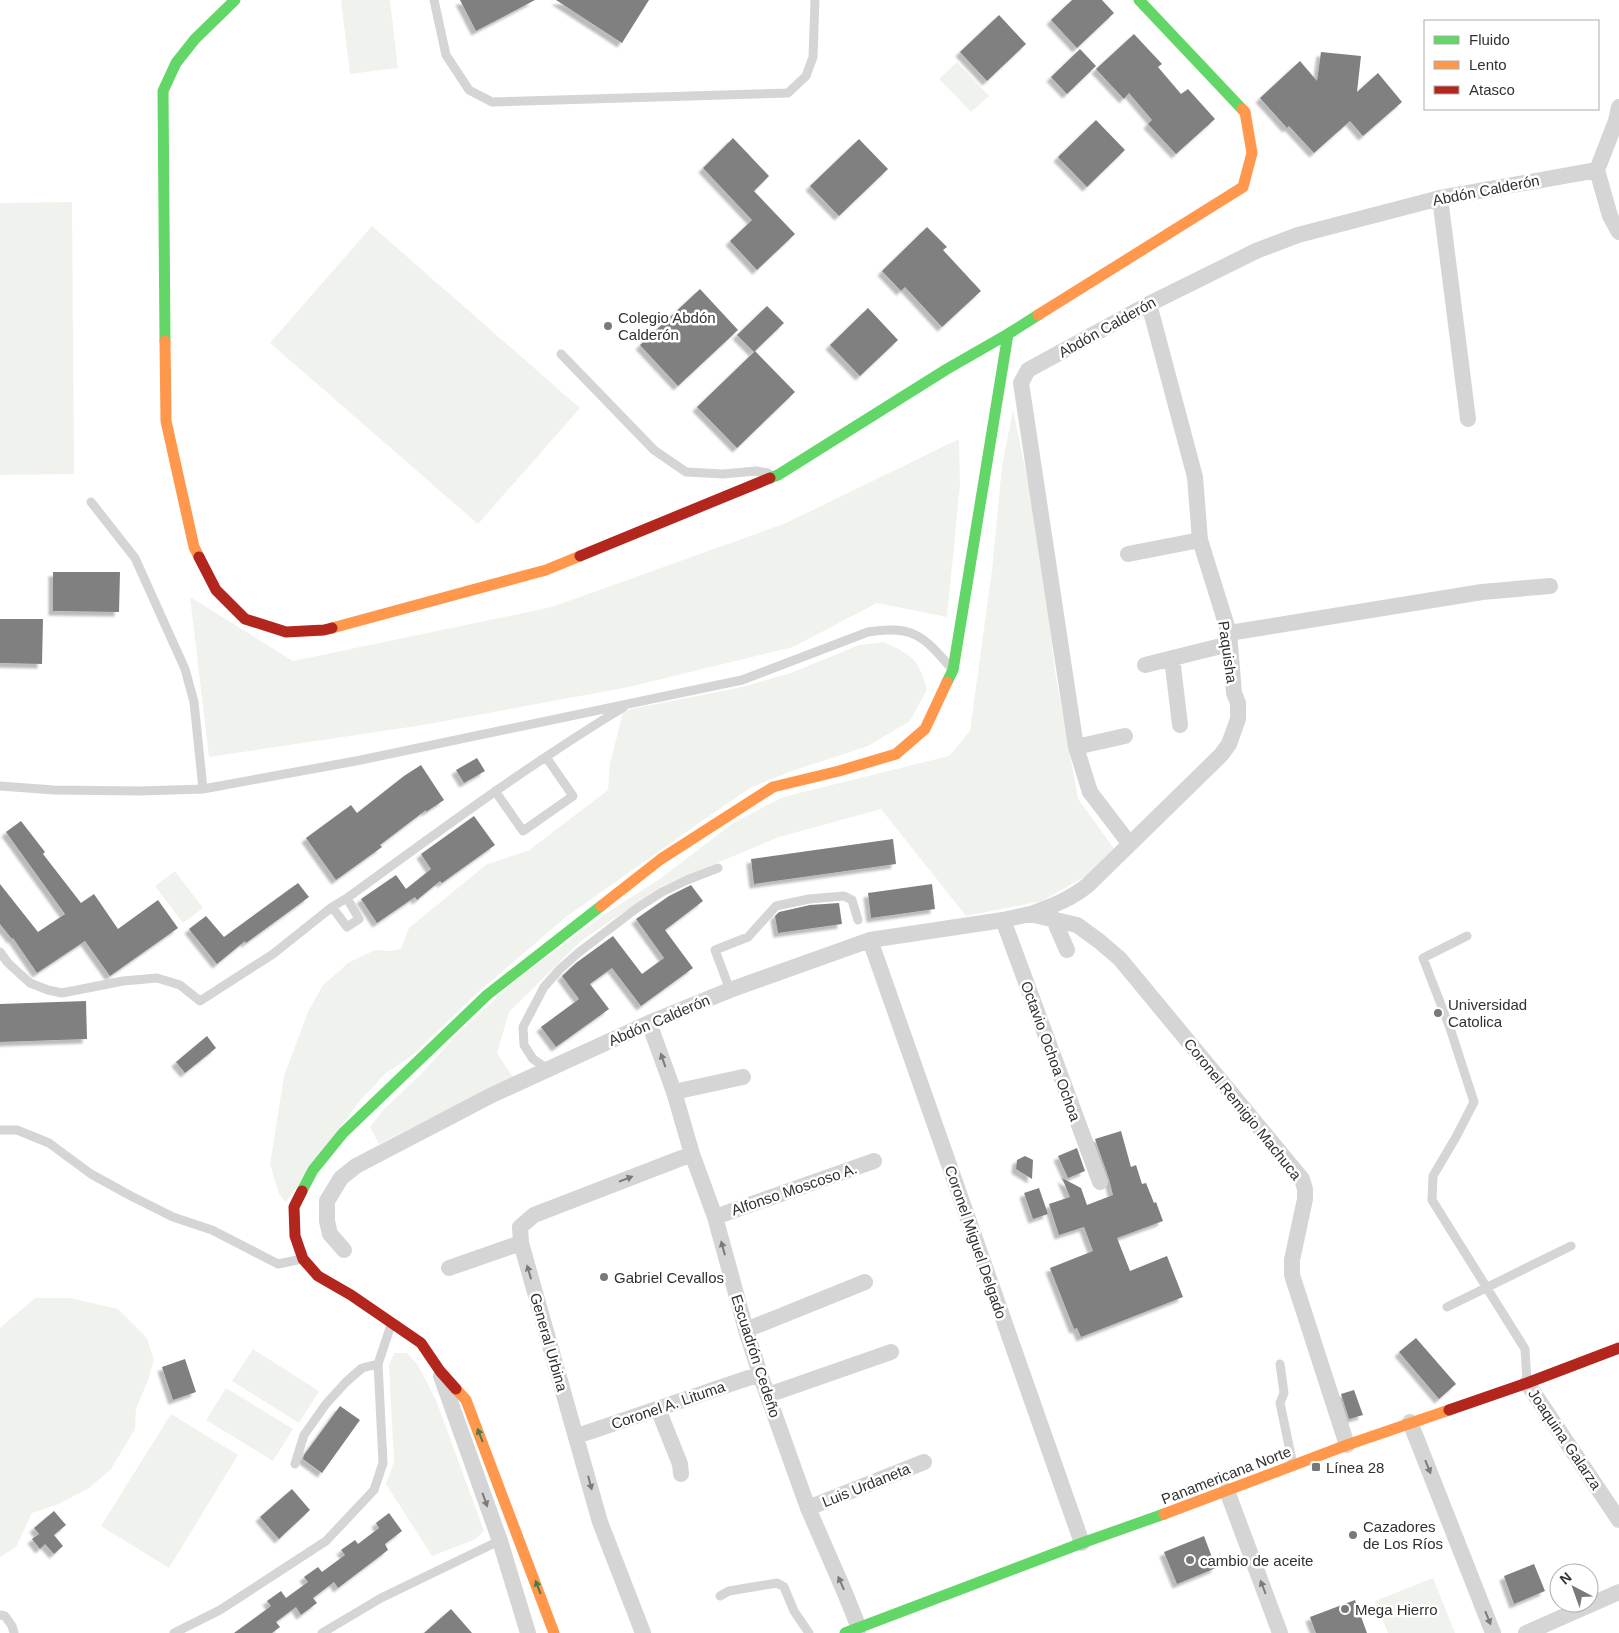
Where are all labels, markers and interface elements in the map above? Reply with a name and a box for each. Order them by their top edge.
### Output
legend [1424,20,1599,110]
text: Fluido [1469,31,1510,48]
text: Lento [1469,56,1507,73]
text: Atasco [1469,81,1515,98]
street label: Abdón Calderón [1431,171,1541,209]
street label: Abdón Calderón [1055,293,1159,361]
place label: Colegio Abdón Calderón [618,309,716,343]
marker: Colegio Abdón Calderón [602,320,614,332]
street label: Paquisha [1215,620,1241,685]
street label: Octavio Ochoa Ochoa [1018,979,1084,1124]
street label: Abdón Calderón [606,991,712,1049]
place label: Universidad Catolica [1448,996,1527,1030]
marker: Universidad Catolica [1432,1007,1444,1019]
street label: Coronel Remigio Machuca [1181,1035,1306,1184]
one-way arrow [658,1053,666,1068]
street label: Alfonso Moscoso A. [729,1160,859,1218]
street label: Coronel Miguel Delgado [942,1163,1010,1321]
one-way arrow [619,1175,633,1183]
one-way arrow [719,1241,727,1256]
one-way arrow [524,1264,532,1279]
place label: Gabriel Cevallos [614,1269,724,1286]
marker: Gabriel Cevallos [598,1271,610,1283]
street label: General Urbina [527,1291,571,1394]
street label: Escuadrón Cedeño [728,1292,784,1420]
street label: Coronel A. Lituma [609,1377,728,1432]
street label: Joaquina Galarza [1525,1386,1605,1493]
one-way arrow [475,1428,483,1442]
street label: Panamericana Norte [1159,1442,1293,1508]
street label: Luis Urdaneta [820,1459,913,1510]
place label: Línea 28 [1326,1459,1384,1476]
one-way arrow [1424,1460,1432,1475]
marker: Línea 28 [1310,1461,1322,1473]
one-way arrow [586,1476,594,1491]
one-way arrow [481,1493,489,1508]
place label: Cazadores de Los Ríos [1363,1518,1443,1552]
marker: Cazadores de Los Ríos [1347,1529,1359,1541]
place label: cambio de aceite [1200,1552,1313,1569]
marker: cambio de aceite [1184,1554,1196,1566]
north arrow [1549,1563,1599,1613]
text: N [1556,1569,1575,1588]
one-way arrow [836,1576,844,1590]
one-way arrow [534,1579,542,1594]
one-way arrow [1259,1580,1266,1595]
place label: Mega Hierro [1355,1601,1438,1618]
marker: Mega Hierro [1339,1603,1351,1615]
one-way arrow [1484,1611,1492,1625]

